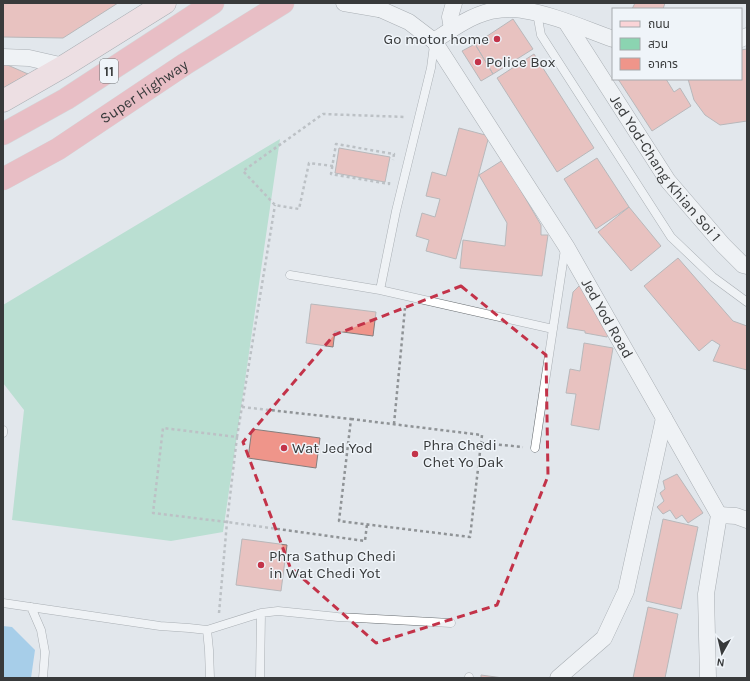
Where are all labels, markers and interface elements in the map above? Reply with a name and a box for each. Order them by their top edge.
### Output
legend [612,8,742,80]
text: ถนน [648,17,670,31]
place label: Go motor home [384,30,489,48]
marker: Go motor home [492,34,502,44]
text: สวน [648,37,668,51]
place label: Police Box [486,53,556,71]
street label: Super Highway [97,56,191,127]
marker: Police Box [473,57,483,67]
text: อาคาร [648,57,678,71]
road number: 11 [100,59,118,83]
street label: Jed Yod-Chang Khian Soi 1 [606,92,725,245]
street label: Jed Yod Road [577,275,637,361]
place label: Phra Chedi Chet Yo Dak [423,436,504,471]
place label: Wat Jed Yod [292,439,373,457]
marker: Wat Jed Yod [279,443,289,453]
marker: Phra Chedi Chet Yo Dak [410,449,420,459]
place label: Phra Sathup Chedi in Wat Chedi Yot [269,547,396,582]
marker: Phra Sathup Chedi in Wat Chedi Yot [256,560,266,570]
north arrow [702,633,742,673]
text: N [716,655,725,669]

